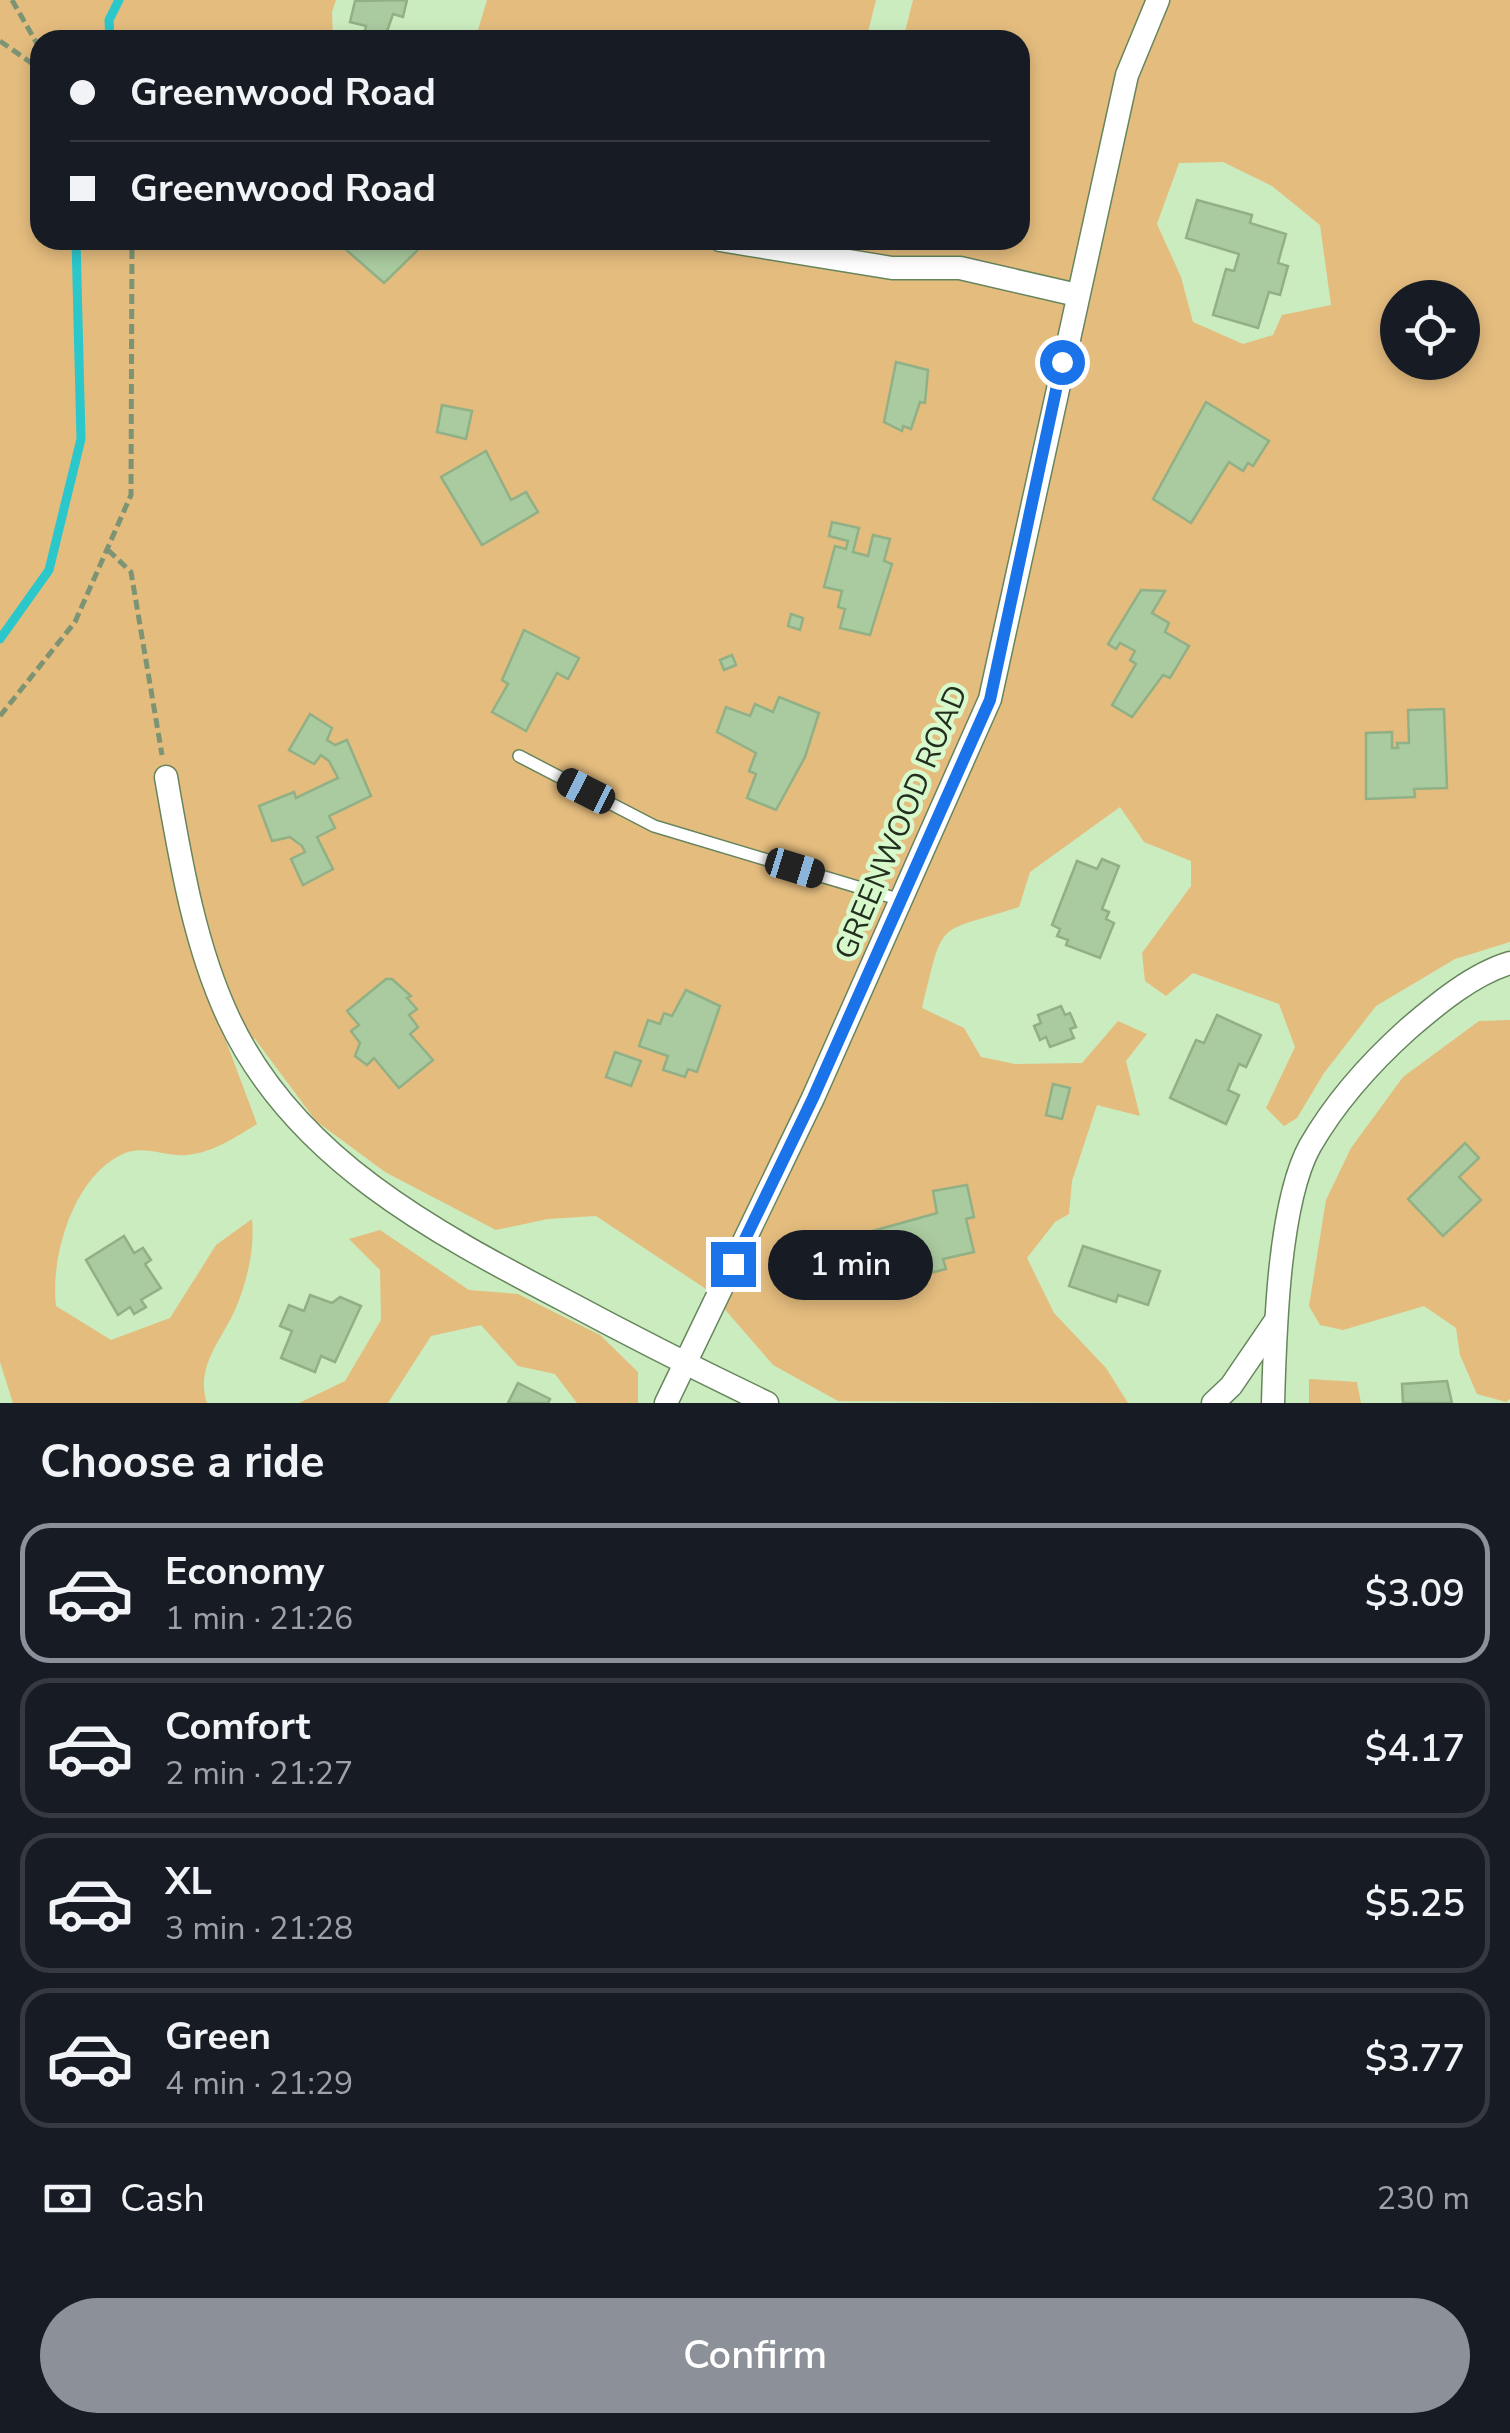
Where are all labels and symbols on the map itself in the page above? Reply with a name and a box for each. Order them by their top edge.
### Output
route start [1040,340,1085,385]
street label: GREENWOOD ROAD [825,679,978,966]
car [552,764,620,818]
car [762,845,828,891]
callout: 1 min [768,1229,933,1299]
route end [711,1242,756,1287]

